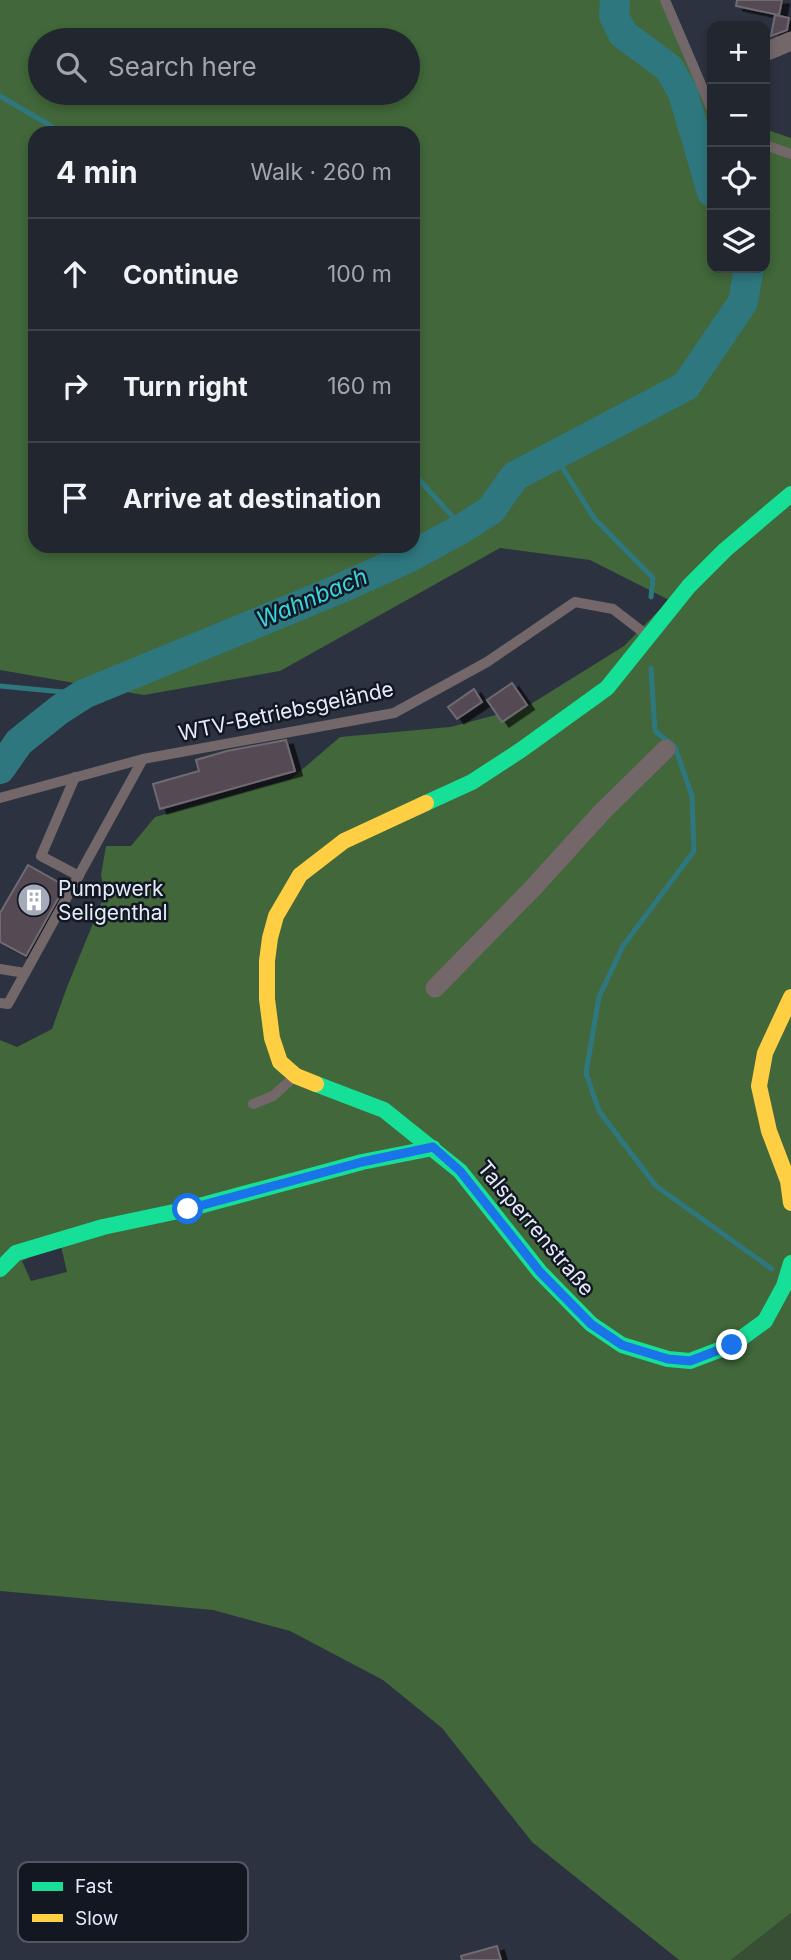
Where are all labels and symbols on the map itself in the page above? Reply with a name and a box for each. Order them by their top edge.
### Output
water label: Wahnbach [252,562,372,634]
street label: WTV-Betriebsgelände [176,676,396,746]
place label: Pumpwerk Seligenthal [58,876,168,925]
building icon: Pumpwerk Seligenthal [15,881,53,919]
street label: Talsperrenstraße [472,1155,600,1301]
route start [172,1193,203,1224]
route end [716,1329,747,1360]
legend [18,1862,248,1942]
text: Fast [75,1875,113,1898]
text: Slow [75,1907,118,1930]

